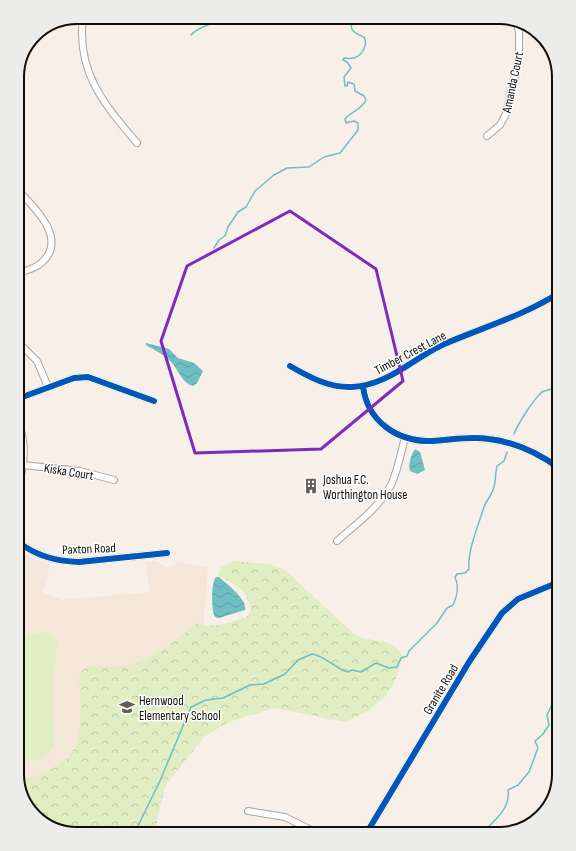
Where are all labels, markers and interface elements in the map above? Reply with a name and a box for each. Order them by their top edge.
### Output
street label: Amanda Court [498,50,527,115]
street label: Timber Crest Lane [372,327,449,378]
street label: Kiska Court [43,460,95,484]
place label: Joshua F.C. Worthington House [322,472,407,503]
building icon: Joshua F.C. Worthington House [302,477,320,495]
street label: Paxton Road [62,540,116,558]
street label: Granite Road [420,661,462,718]
place label: Hernwood Elementary School [139,693,221,724]
school or university icon: Hernwood Elementary School [118,698,136,716]

